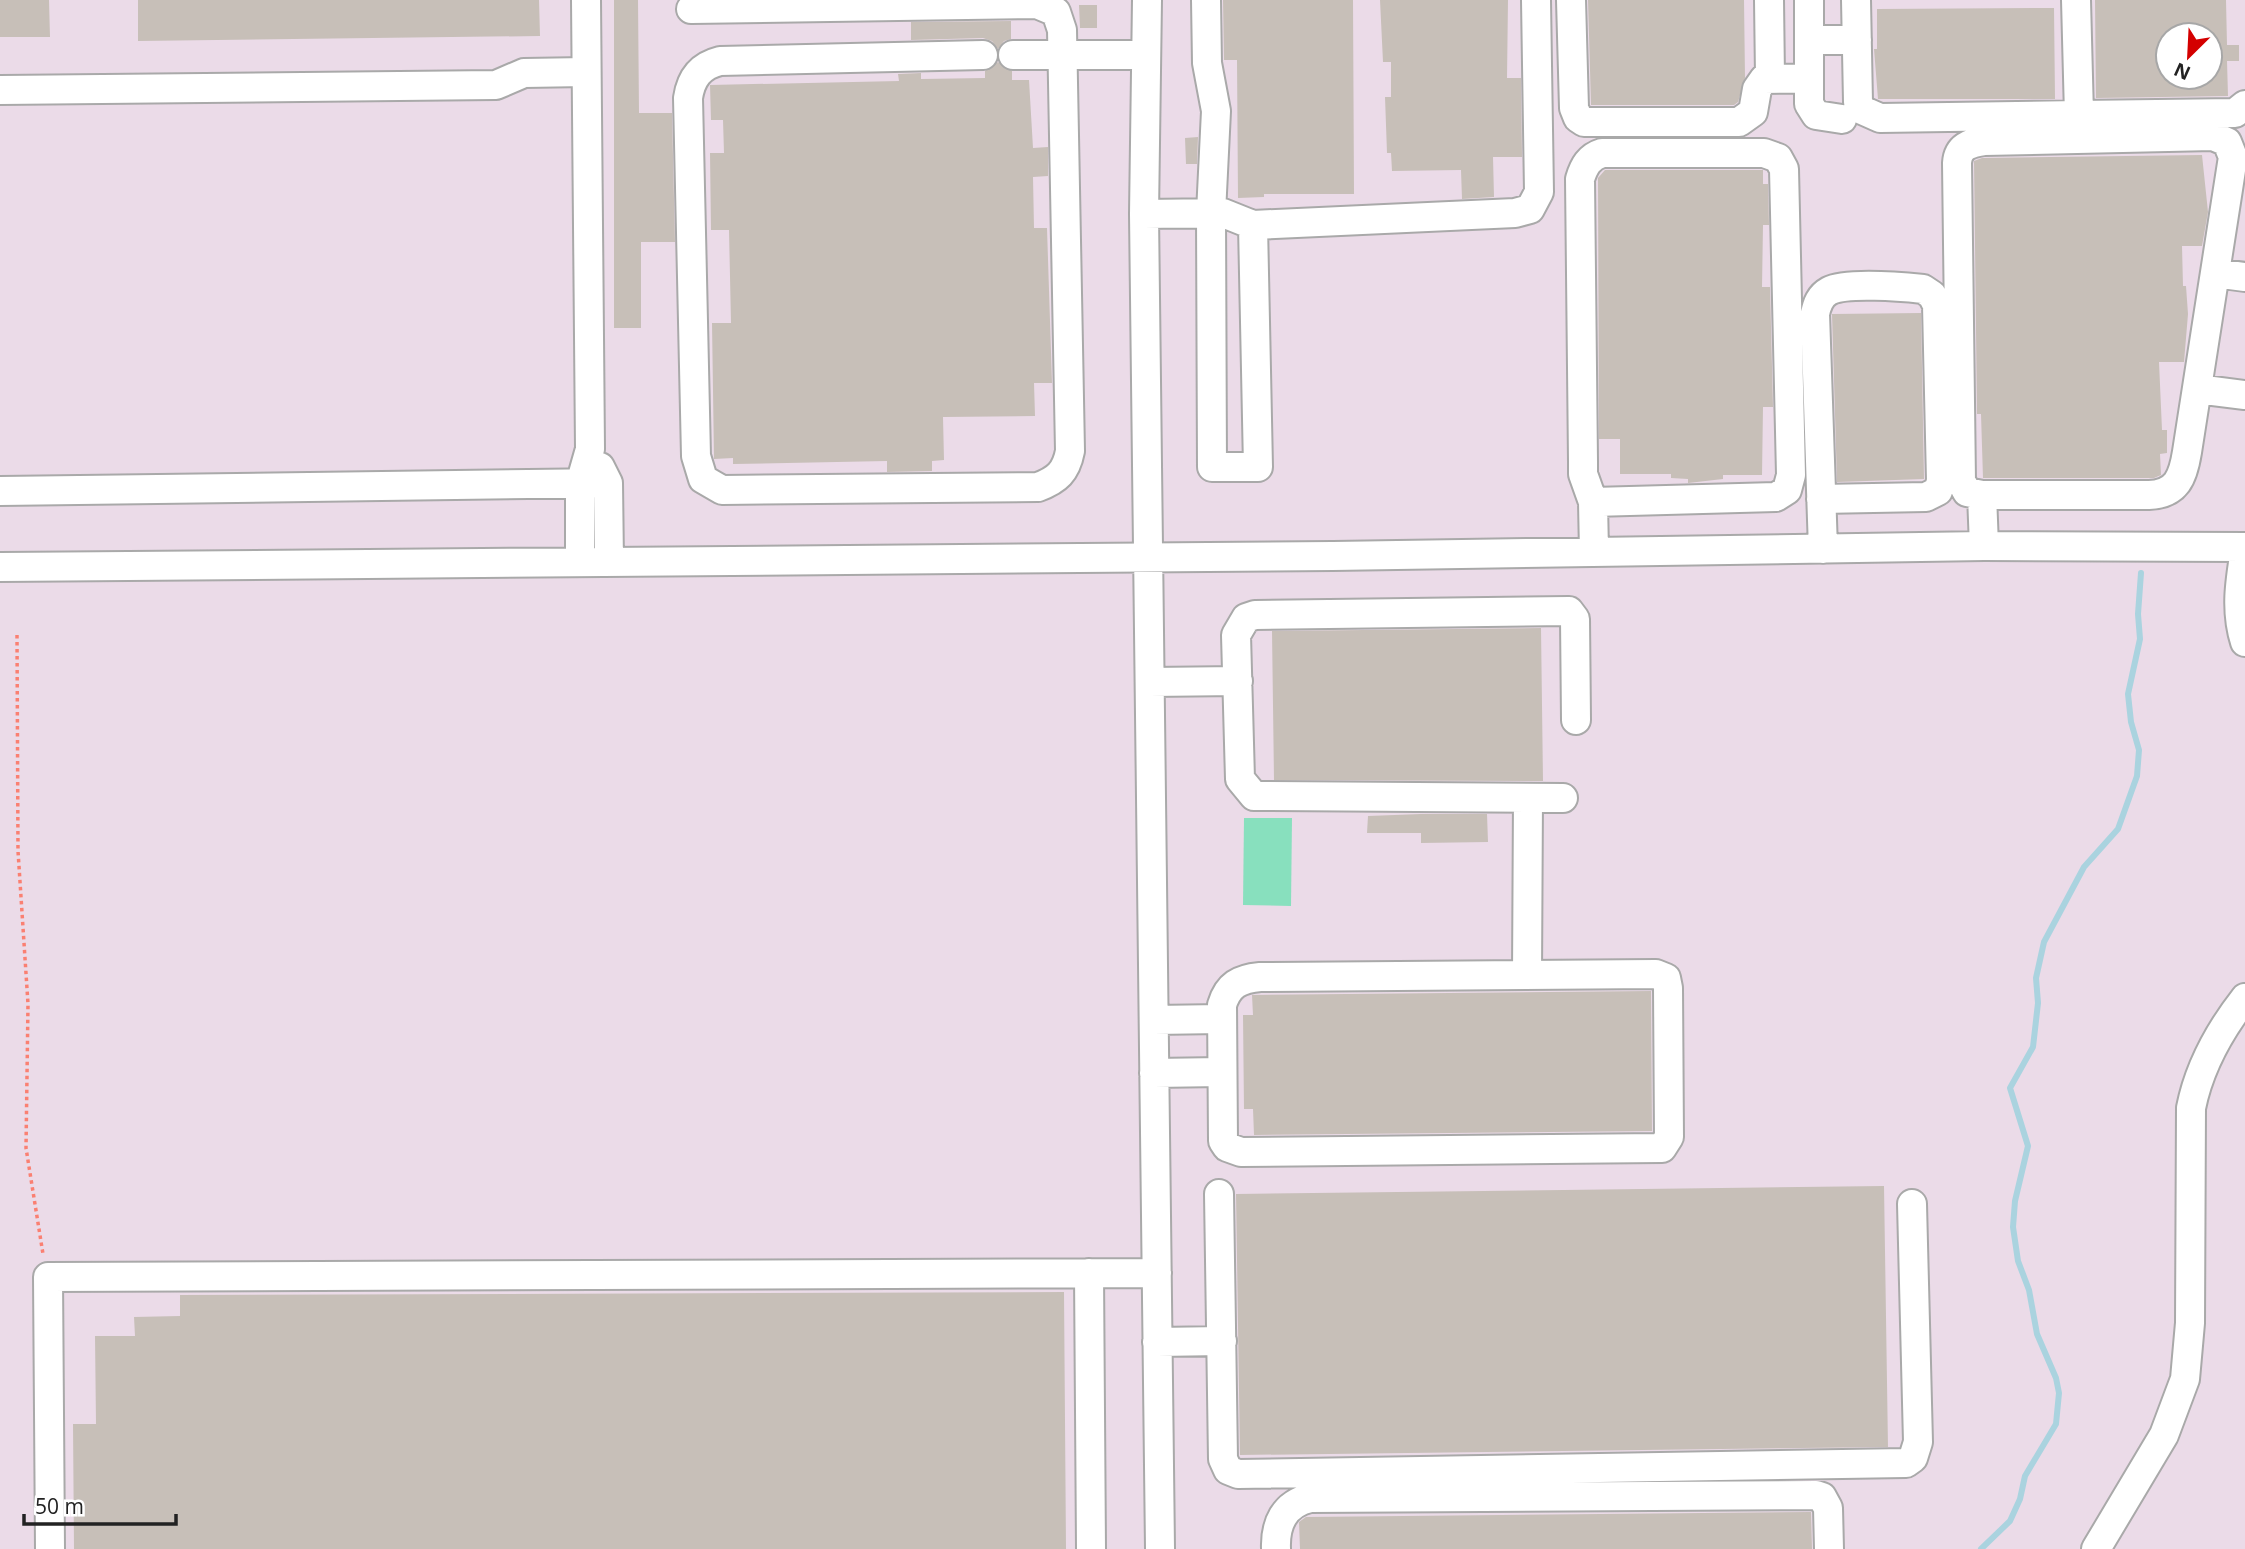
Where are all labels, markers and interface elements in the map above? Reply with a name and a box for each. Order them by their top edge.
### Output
north arrow [2154,21,2224,91]
text: N [2170,57,2194,87]
scale bar [24,1482,177,1526]
text: 50 m [35,1492,84,1520]

